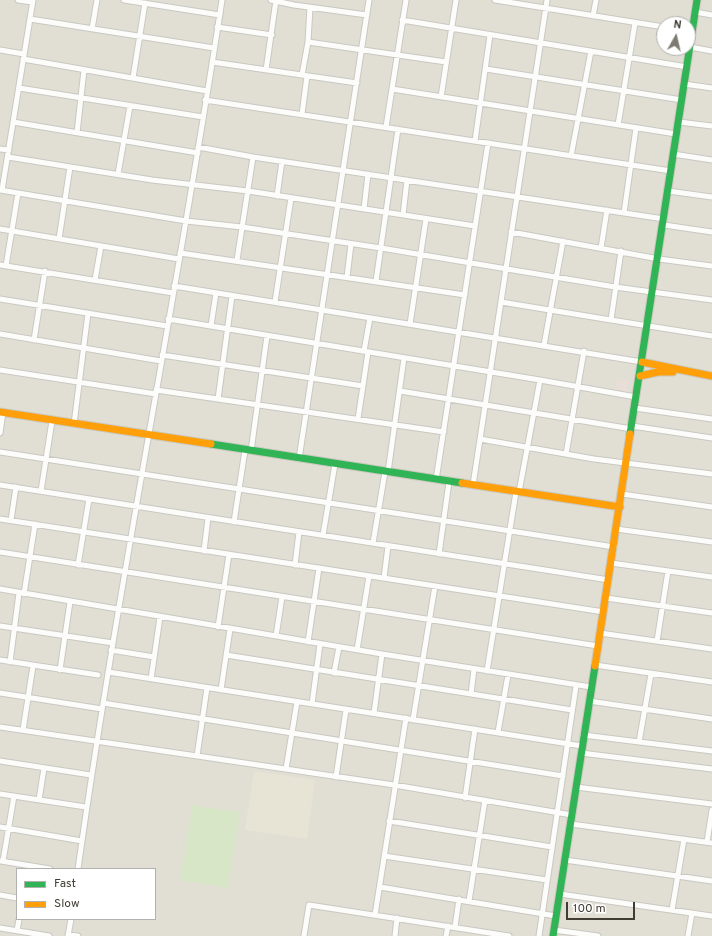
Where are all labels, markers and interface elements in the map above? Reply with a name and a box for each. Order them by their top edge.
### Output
north arrow [656,16,696,56]
text: N [673,18,682,33]
legend [16,868,156,920]
text: Fast [54,876,76,892]
scale bar [568,894,637,920]
text: Slow [54,896,80,912]
text: 100 m [573,901,606,917]

